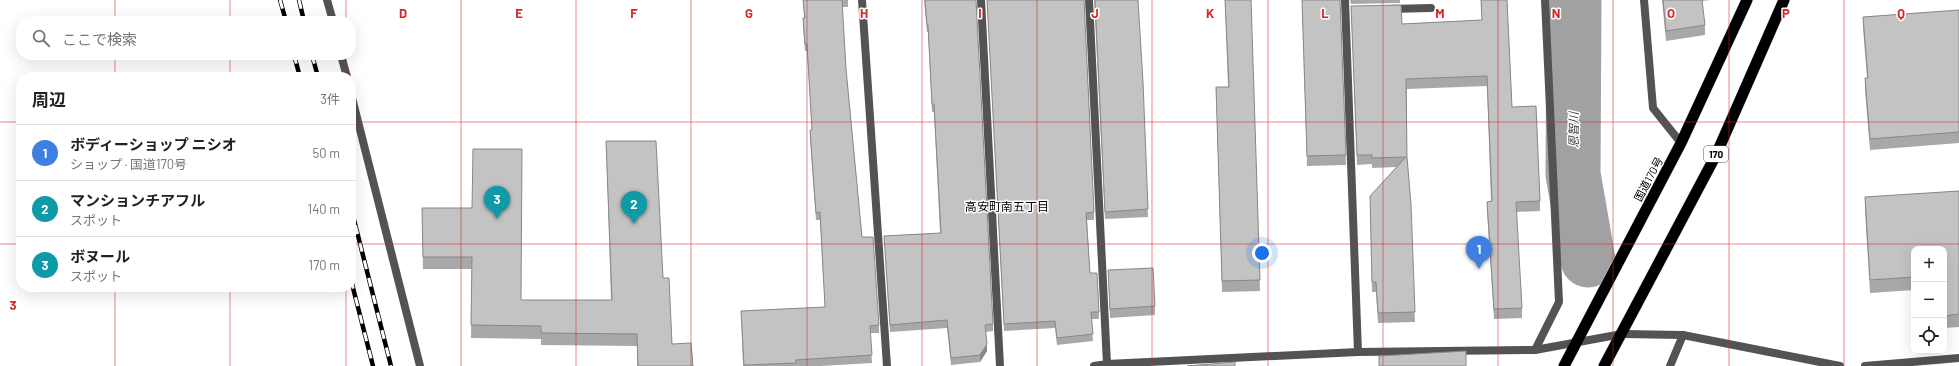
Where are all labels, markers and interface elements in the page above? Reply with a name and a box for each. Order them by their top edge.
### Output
text: D [399,5,407,21]
text: E [515,5,523,21]
text: F [630,5,638,21]
text: G [745,5,753,21]
text: H [860,5,868,21]
text: I [978,5,982,21]
text: J [1091,5,1099,21]
text: K [1206,5,1214,21]
text: L [1321,5,1329,21]
text: M [1435,5,1445,21]
text: N [1552,5,1560,21]
text: O [1667,5,1675,21]
text: P [1782,5,1790,21]
text: Q [1897,5,1905,21]
search box [16,16,356,60]
icon: search [30,27,52,49]
text: ここで検索 [62,30,137,48]
text: 周辺 [32,89,66,109]
text: 3件 [320,91,340,107]
water label: 恩智川 [1566,110,1580,148]
text: ボディーショップ ニシオ [70,135,237,153]
text: 1 [43,145,47,161]
text: 50 m [313,145,340,161]
road number: 170 [1704,146,1728,162]
street label: 国道170号 [1631,155,1665,203]
text: ショップ · 国道170号 [70,156,187,172]
pin: 3 [484,186,510,219]
text: マンションチアフル [70,191,205,209]
pin: 2 [621,191,647,224]
district label: 高安町南五丁目 [965,199,1049,213]
text: 2 [41,201,49,217]
text: 140 m [308,201,340,217]
text: スポット [70,212,122,228]
pin: 1 [1466,236,1492,269]
your location [1252,243,1272,263]
map controls [1911,246,1947,354]
button: + [1911,246,1947,282]
text: ボヌール [70,247,130,265]
text: 3 [41,257,49,273]
text: 170 m [309,257,340,273]
text: スポット [70,268,122,284]
button: − [1911,282,1947,318]
text: 3 [9,297,17,313]
button: locate [1911,318,1947,354]

